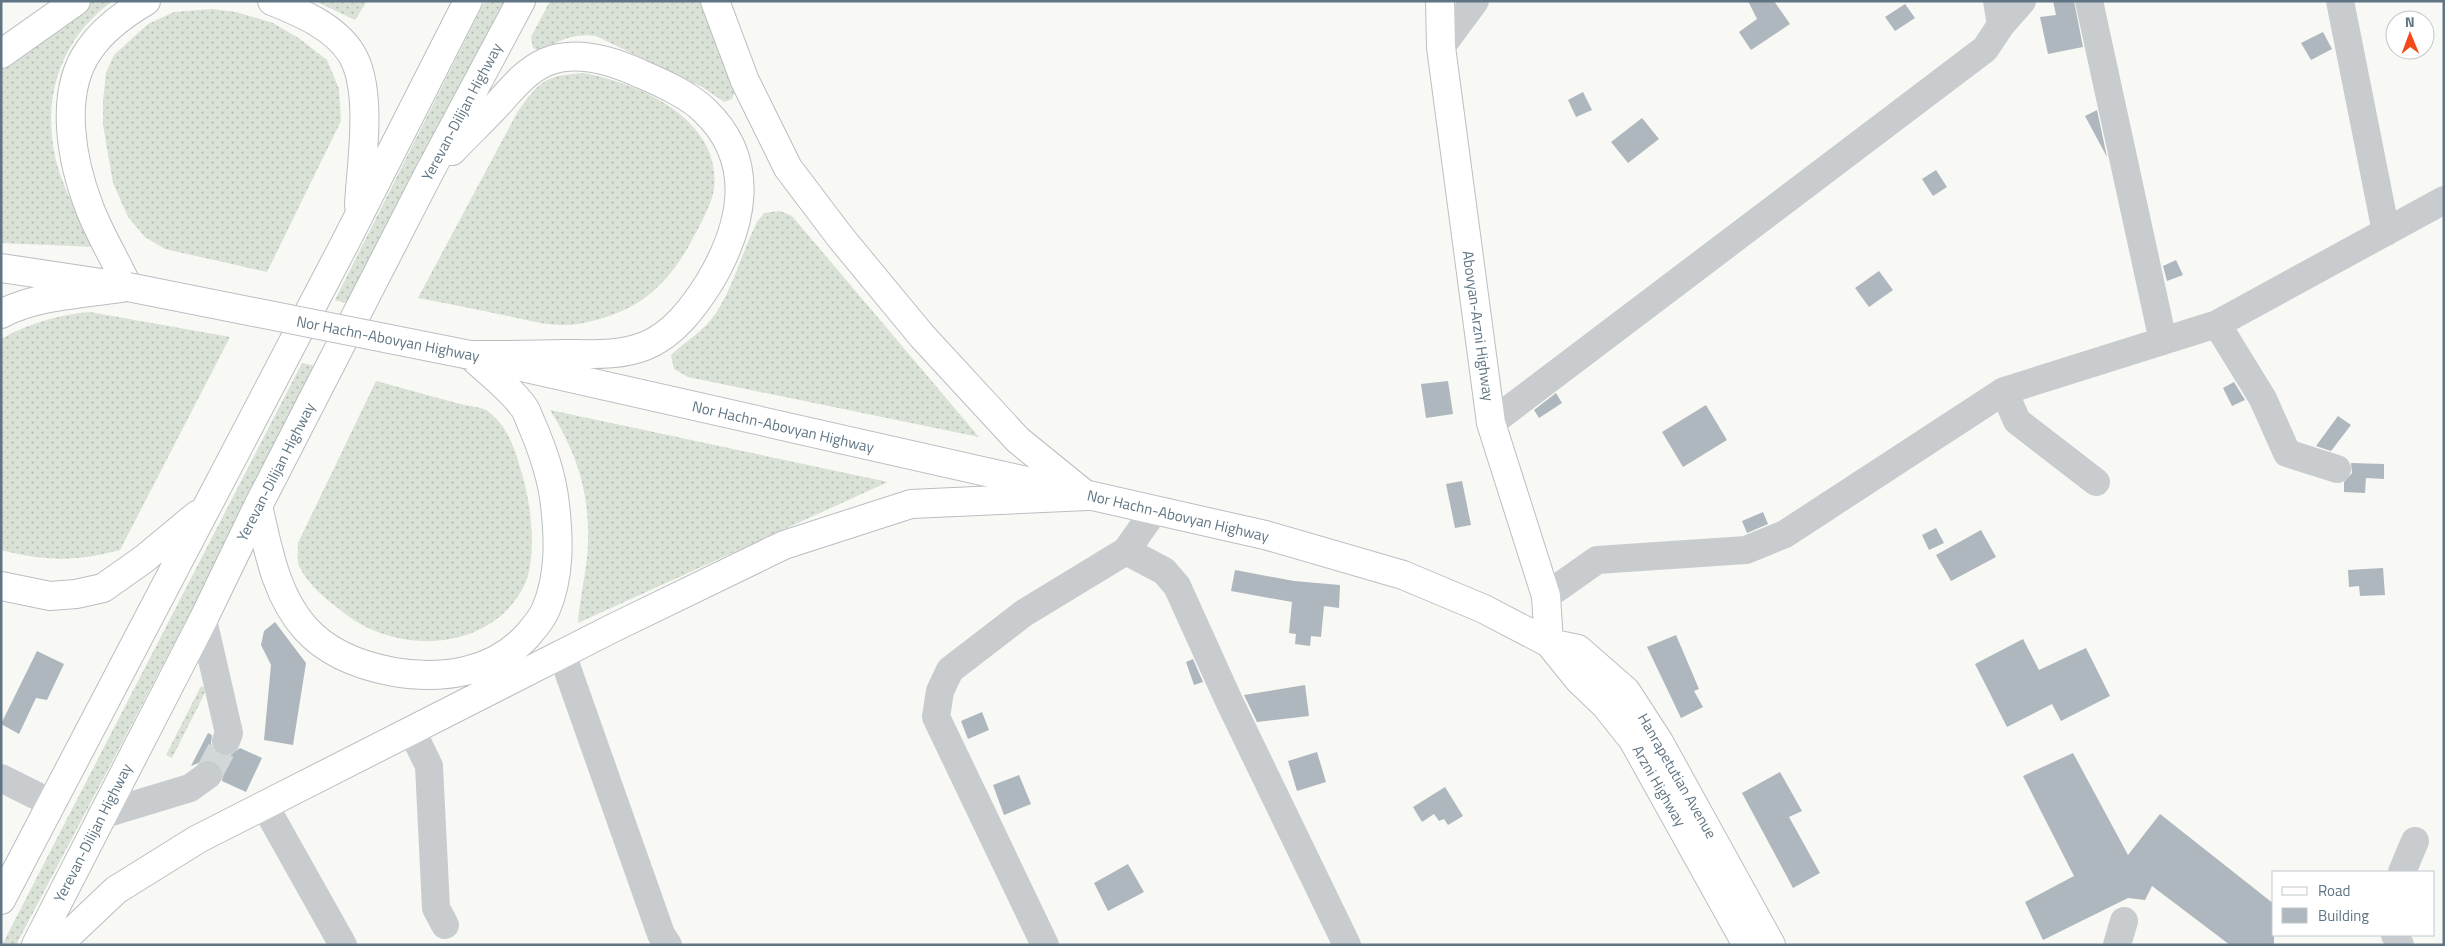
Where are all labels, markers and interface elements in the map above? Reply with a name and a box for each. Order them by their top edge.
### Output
north arrow [2385,10,2435,60]
text: N [2405,11,2415,32]
street label: Yerevan-Dilijan Highway [415,39,508,185]
street label: Abovyan-Arzni Highway [1457,249,1500,403]
street label: Nor Hachn-Abovyan Highway [295,309,482,368]
street label: Nor Hachn-Abovyan Highway [690,394,876,459]
street label: Yerevan-Dilijan Highway [230,398,321,545]
street label: Nor Hachn-Abovyan Highway [1085,483,1271,548]
street label: Hanrapetutian Avenue [1632,709,1723,843]
street label: Arzni Highway [1627,741,1692,831]
street label: Yerevan-Dilijan Highway [47,759,138,906]
legend [2272,871,2435,936]
text: Road [2318,879,2350,902]
text: Building [2318,904,2369,927]

